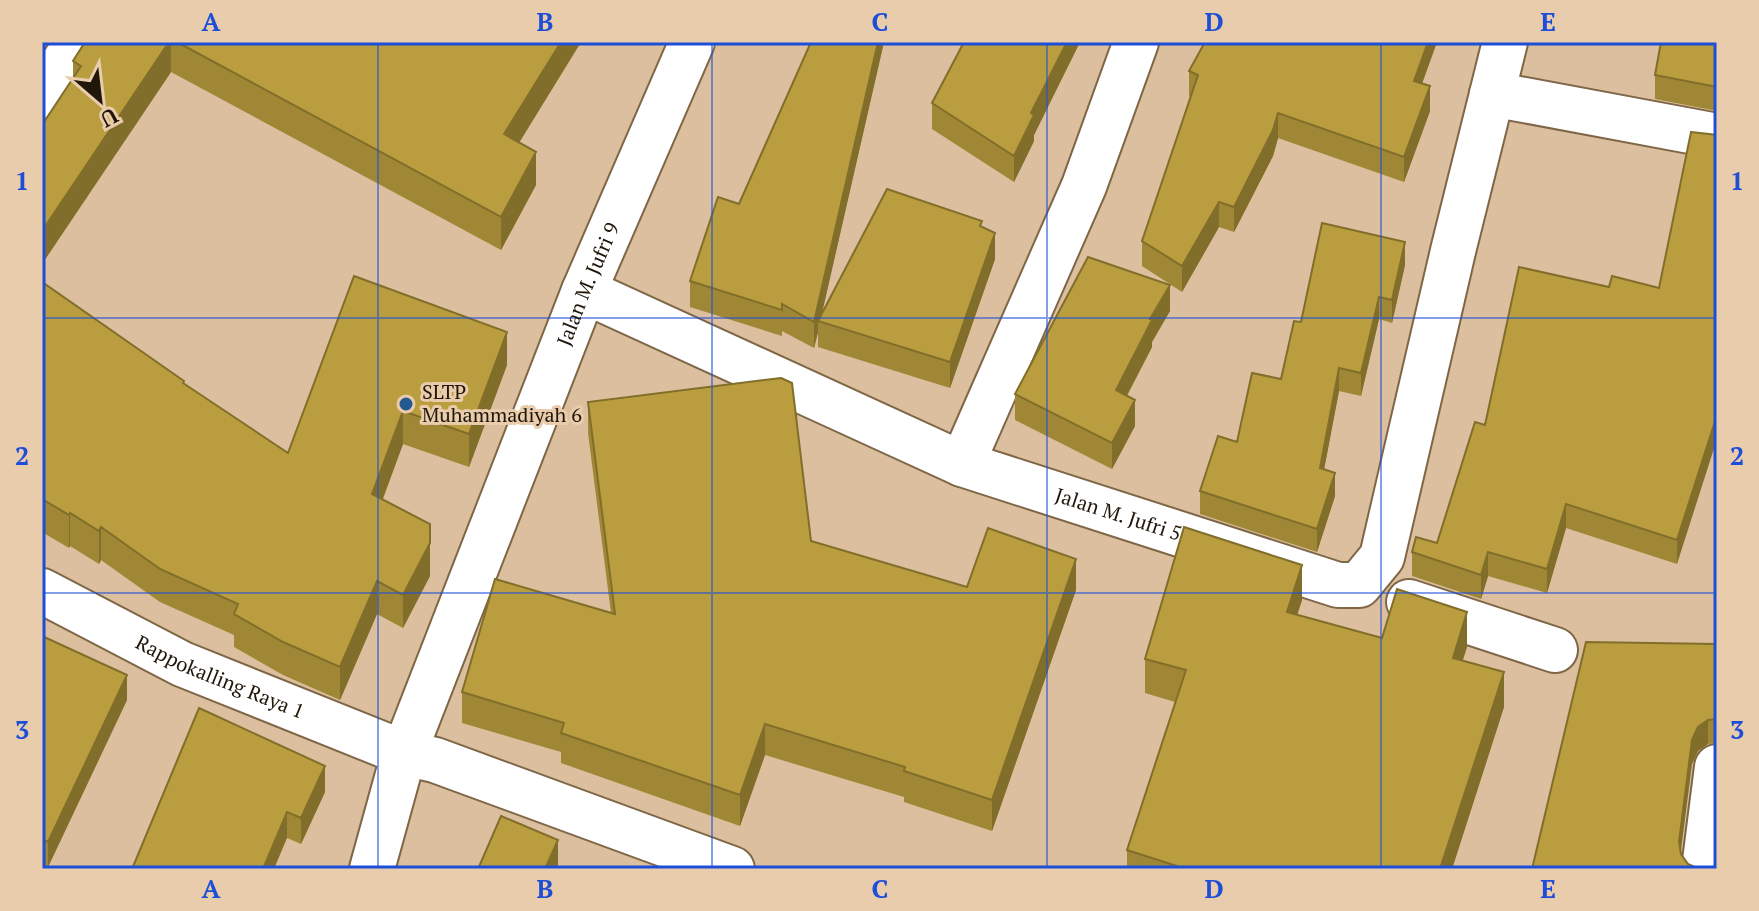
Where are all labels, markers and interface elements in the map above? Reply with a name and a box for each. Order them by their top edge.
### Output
text: A [202,4,221,38]
text: B [537,4,553,38]
text: C [872,4,888,38]
text: D [1204,4,1224,38]
text: E [1540,4,1556,38]
north arrow [60,60,140,140]
text: U [96,102,123,135]
text: 1 [15,163,29,197]
text: 1 [1730,163,1744,197]
street label: Jalan M. Jufri 9 [550,218,625,350]
place label: SLTP Muhammadiyah 6 [422,378,582,428]
marker: SLTP Muhammadiyah 6 [397,395,415,413]
text: 2 [15,438,29,472]
text: 2 [1730,438,1744,472]
street label: Jalan M. Jufri 5 [1052,481,1185,547]
street label: Rappokalling Raya 1 [131,628,308,725]
text: 3 [15,712,29,746]
text: 3 [1730,712,1744,746]
text: A [202,871,221,905]
text: B [537,871,553,905]
text: C [872,871,888,905]
text: D [1204,871,1224,905]
text: E [1540,871,1556,905]

